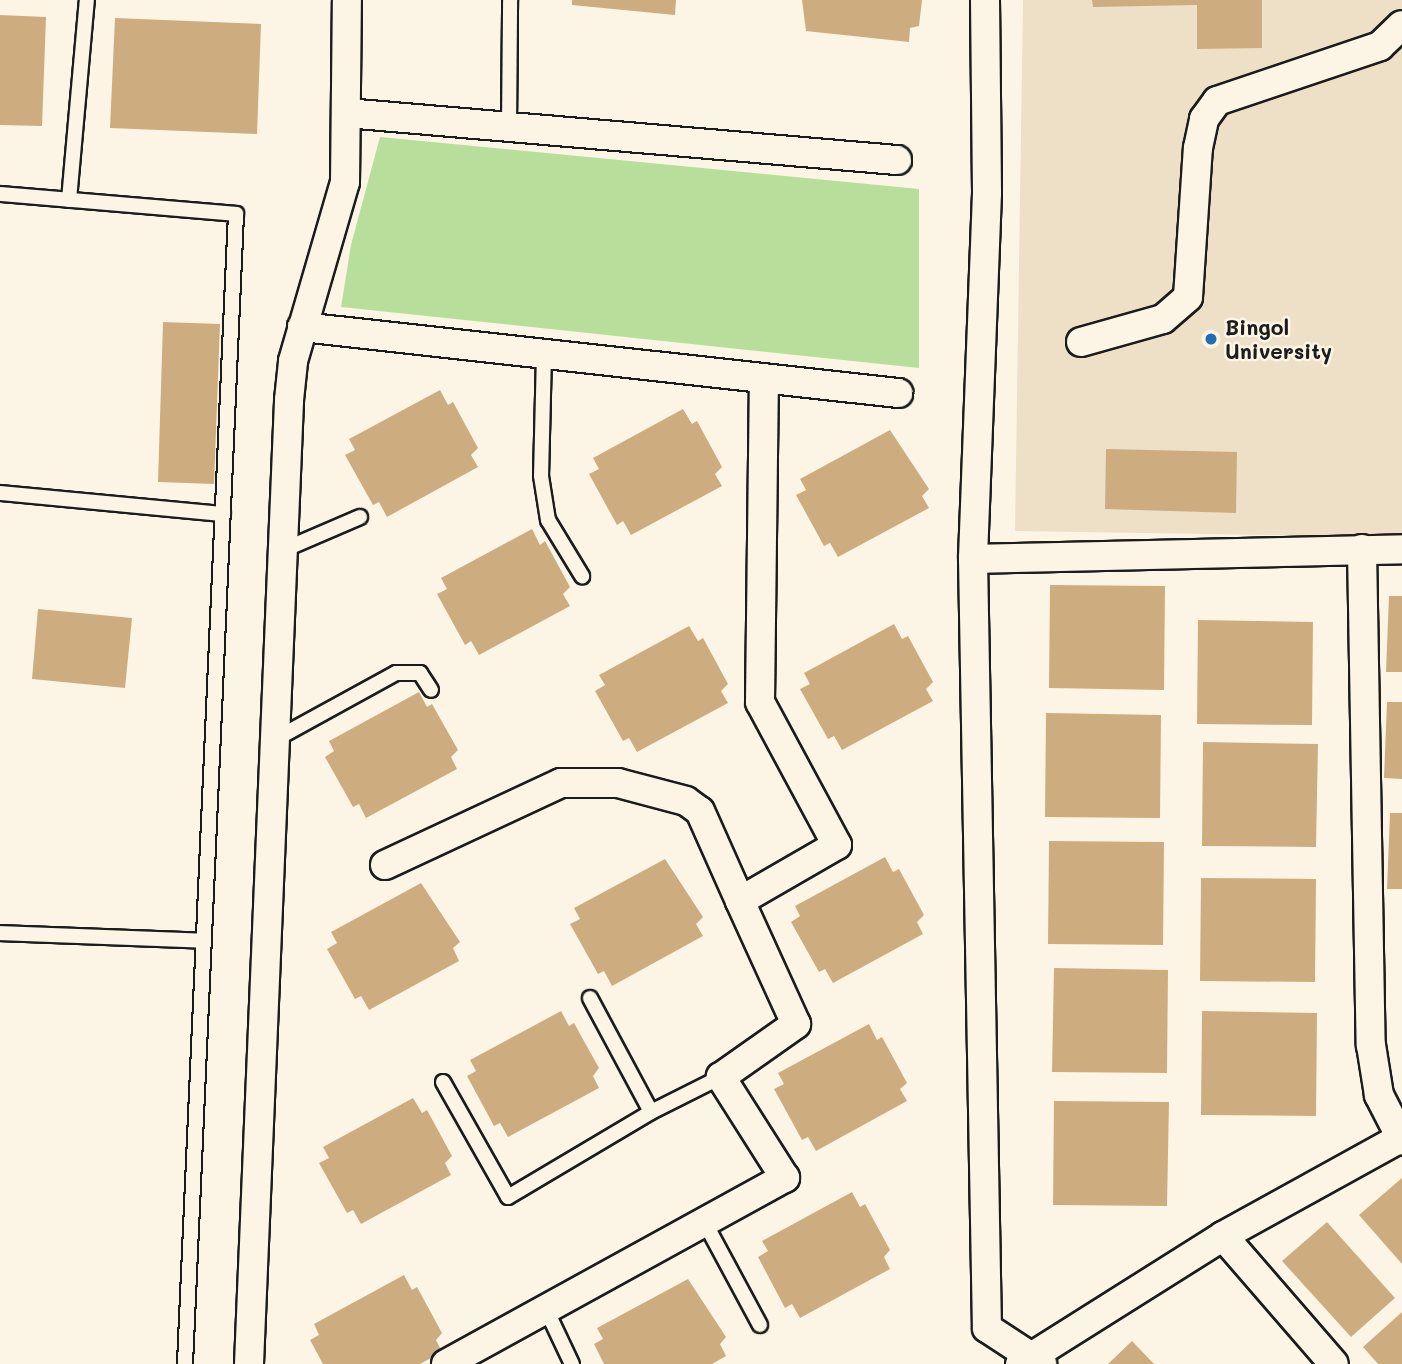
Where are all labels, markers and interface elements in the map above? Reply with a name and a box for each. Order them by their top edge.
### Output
place label: Bingol University [1225,314,1332,364]
marker: Bingol University [1203,331,1219,347]

